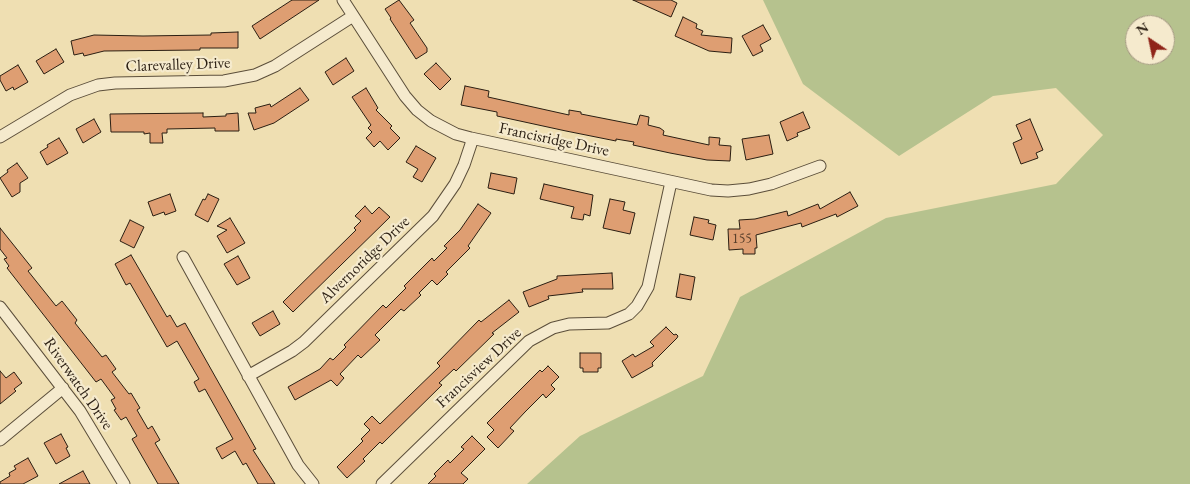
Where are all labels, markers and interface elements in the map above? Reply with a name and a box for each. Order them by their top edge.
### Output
north arrow [1125,15,1175,65]
text: N [1132,18,1152,39]
street label: Clarevalley Drive [125,54,231,76]
street label: Francisridge Drive [497,119,611,161]
street label: Alvernoridge Drive [316,212,414,308]
house number: 155 [732,231,752,247]
street label: Francisview Drive [432,324,526,412]
street label: Riverwatch Drive [39,334,117,434]

